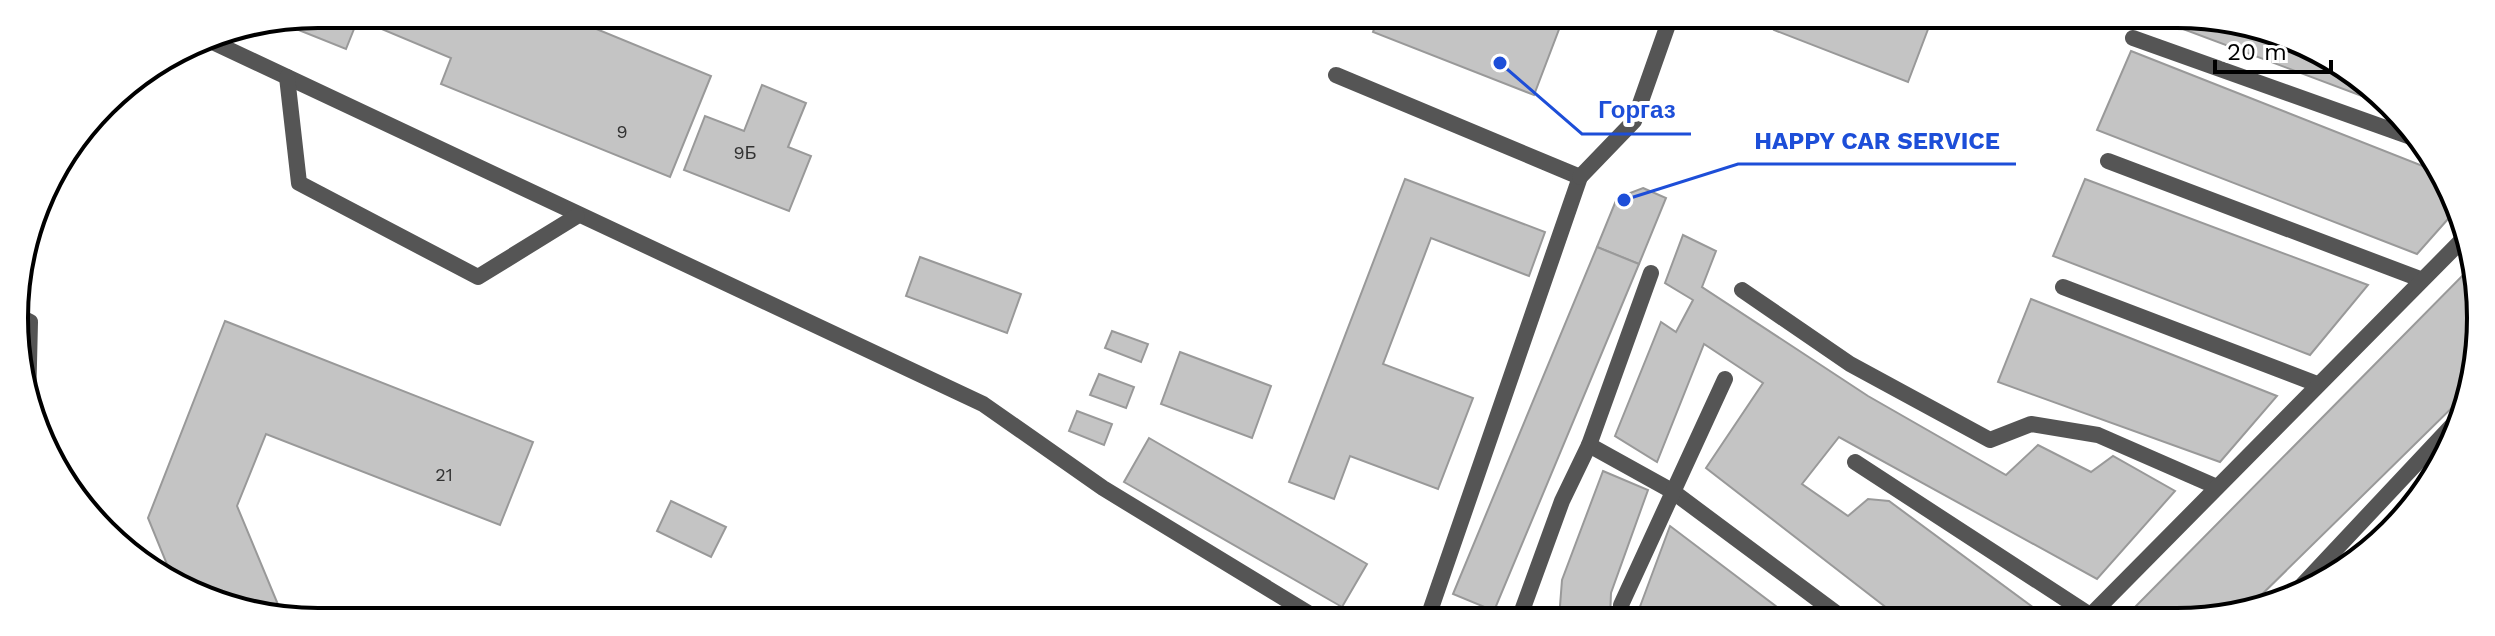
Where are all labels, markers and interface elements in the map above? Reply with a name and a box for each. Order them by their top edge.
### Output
scale bar [2215,24,2331,74]
text: 20 m [2227,38,2287,66]
callout: Горгаз [1582,86,1691,134]
text: Горгаз [1598,96,1676,124]
callout: HAPPY CAR SERVICE [1738,116,2016,164]
house number: 9 [616,121,628,142]
text: HAPPY CAR SERVICE [1754,127,2000,155]
house number: 9Б [734,142,756,163]
house number: 21 [435,464,453,485]

